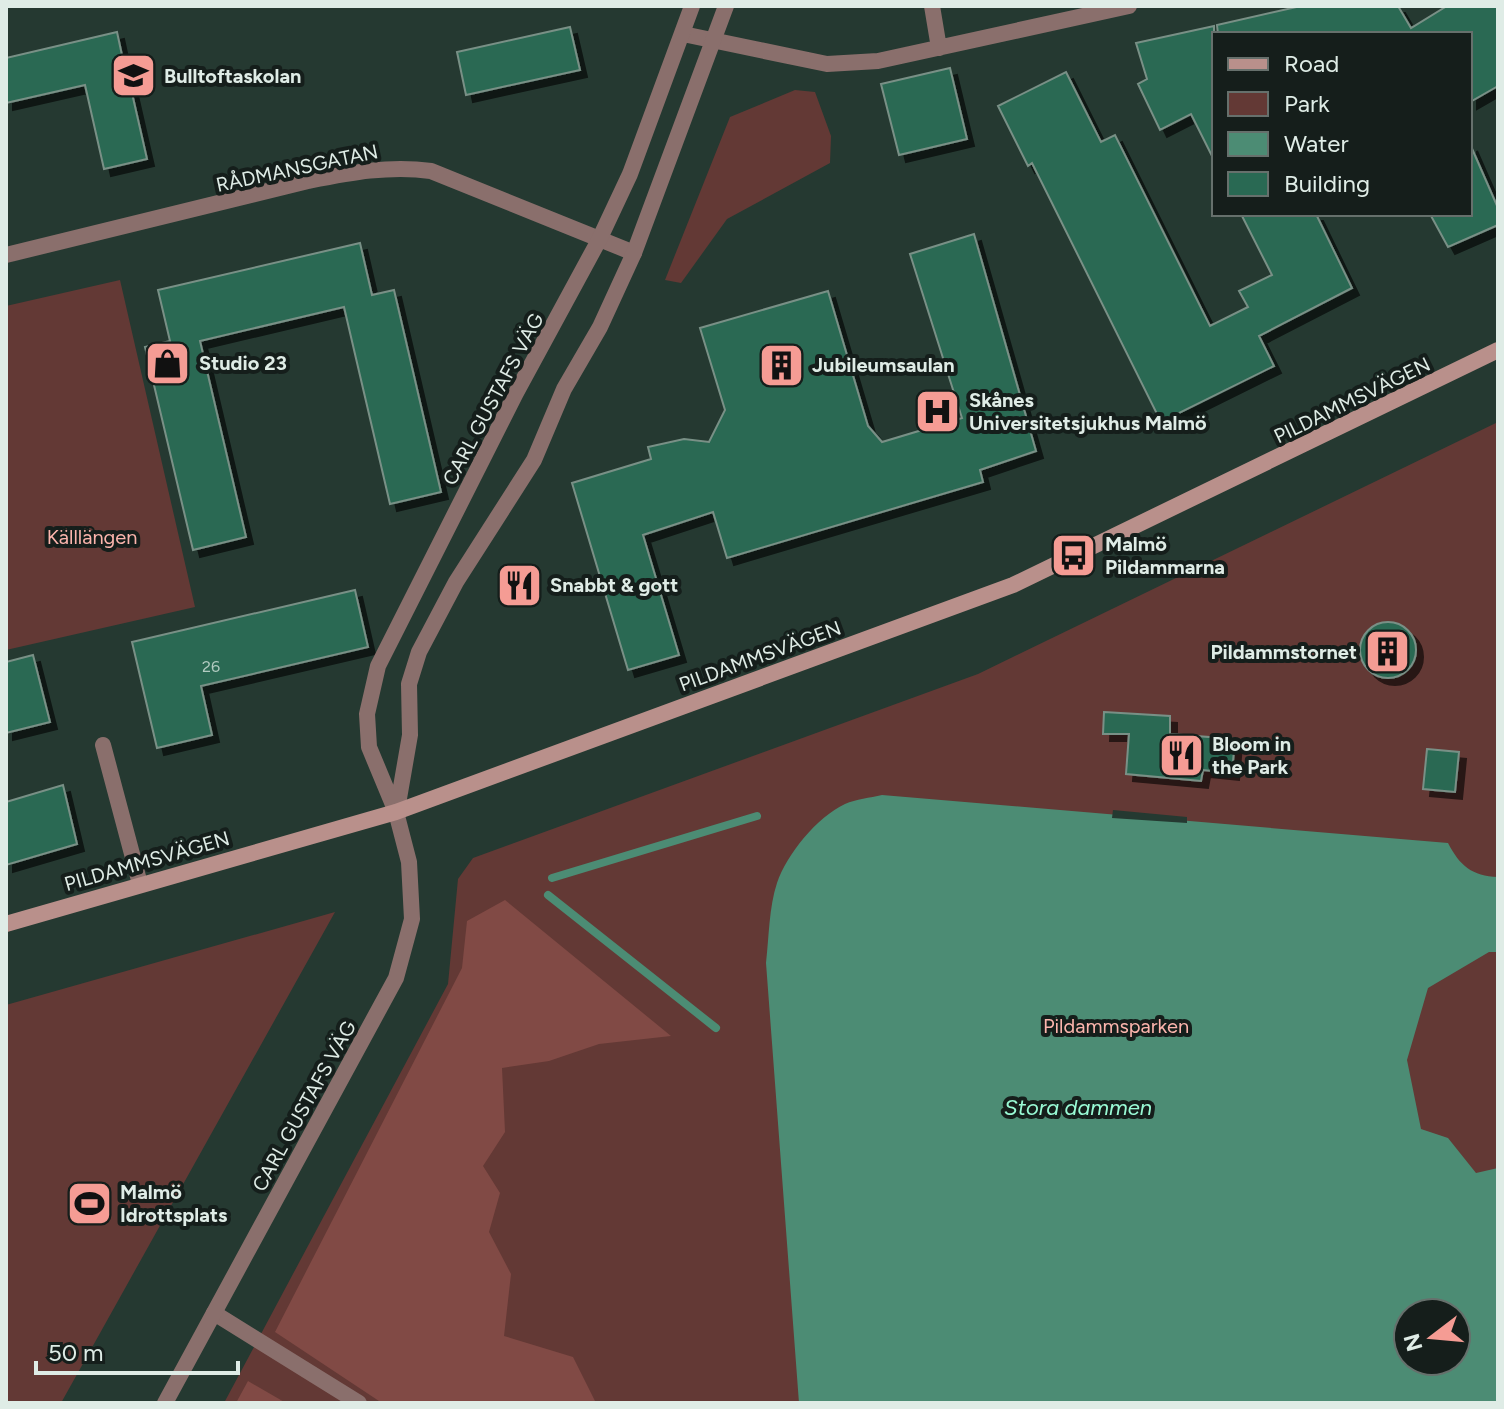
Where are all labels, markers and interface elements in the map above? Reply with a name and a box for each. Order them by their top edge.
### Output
legend [1212,32,1472,216]
text: Road [1284,49,1339,78]
school or university icon: Bulltoftaskolan [109,52,157,100]
place label: Bulltoftaskolan [164,64,301,88]
text: Park [1284,89,1330,118]
text: Water [1284,129,1349,158]
street label: RÅDMANSGATAN [214,139,380,197]
text: Building [1284,169,1370,198]
street label: CARL GUSTAFS VÄG [437,309,549,489]
shop icon: Studio 23 [144,339,192,387]
building icon: Jubileumsaulan [757,341,805,389]
place label: Studio 23 [199,351,287,375]
street label: PILDAMMSVÄGEN [1270,352,1434,448]
place label: Jubileumsaulan [812,353,955,377]
hospital icon: Skånes Universitetsjukhus Malmö [914,387,962,435]
place label: Skånes Universitetsjukhus Malmö [969,388,1207,435]
park label: Källlängen [47,525,137,549]
bus stop icon: Malmö Pildammarna [1050,532,1098,580]
place label: Malmö Pildammarna [1105,532,1225,579]
restaurant icon: Snabbt & gott [495,561,543,609]
place label: Snabbt & gott [550,573,678,597]
street label: PILDAMMSVÄGEN [676,616,844,696]
building icon: Pildammstornet [1364,628,1412,676]
place label: Pildammstornet [1210,640,1357,664]
house number: 26 [202,657,220,676]
restaurant icon: Bloom in the Park [1157,731,1205,779]
place label: Bloom in the Park [1212,732,1291,779]
street label: PILDAMMSVÄGEN [62,826,232,896]
park label: Pildammsparken [1043,1014,1189,1038]
street label: CARL GUSTAFS VÄG [247,1017,361,1195]
water label: Stora dammen [1004,1094,1152,1121]
sports icon: Malmö Idrottsplats [65,1180,113,1228]
place label: Malmö Idrottsplats [120,1180,227,1227]
north arrow [1392,1297,1472,1377]
scale bar [36,1325,238,1375]
text: N [1398,1330,1429,1354]
text: 50 m [48,1338,104,1367]

